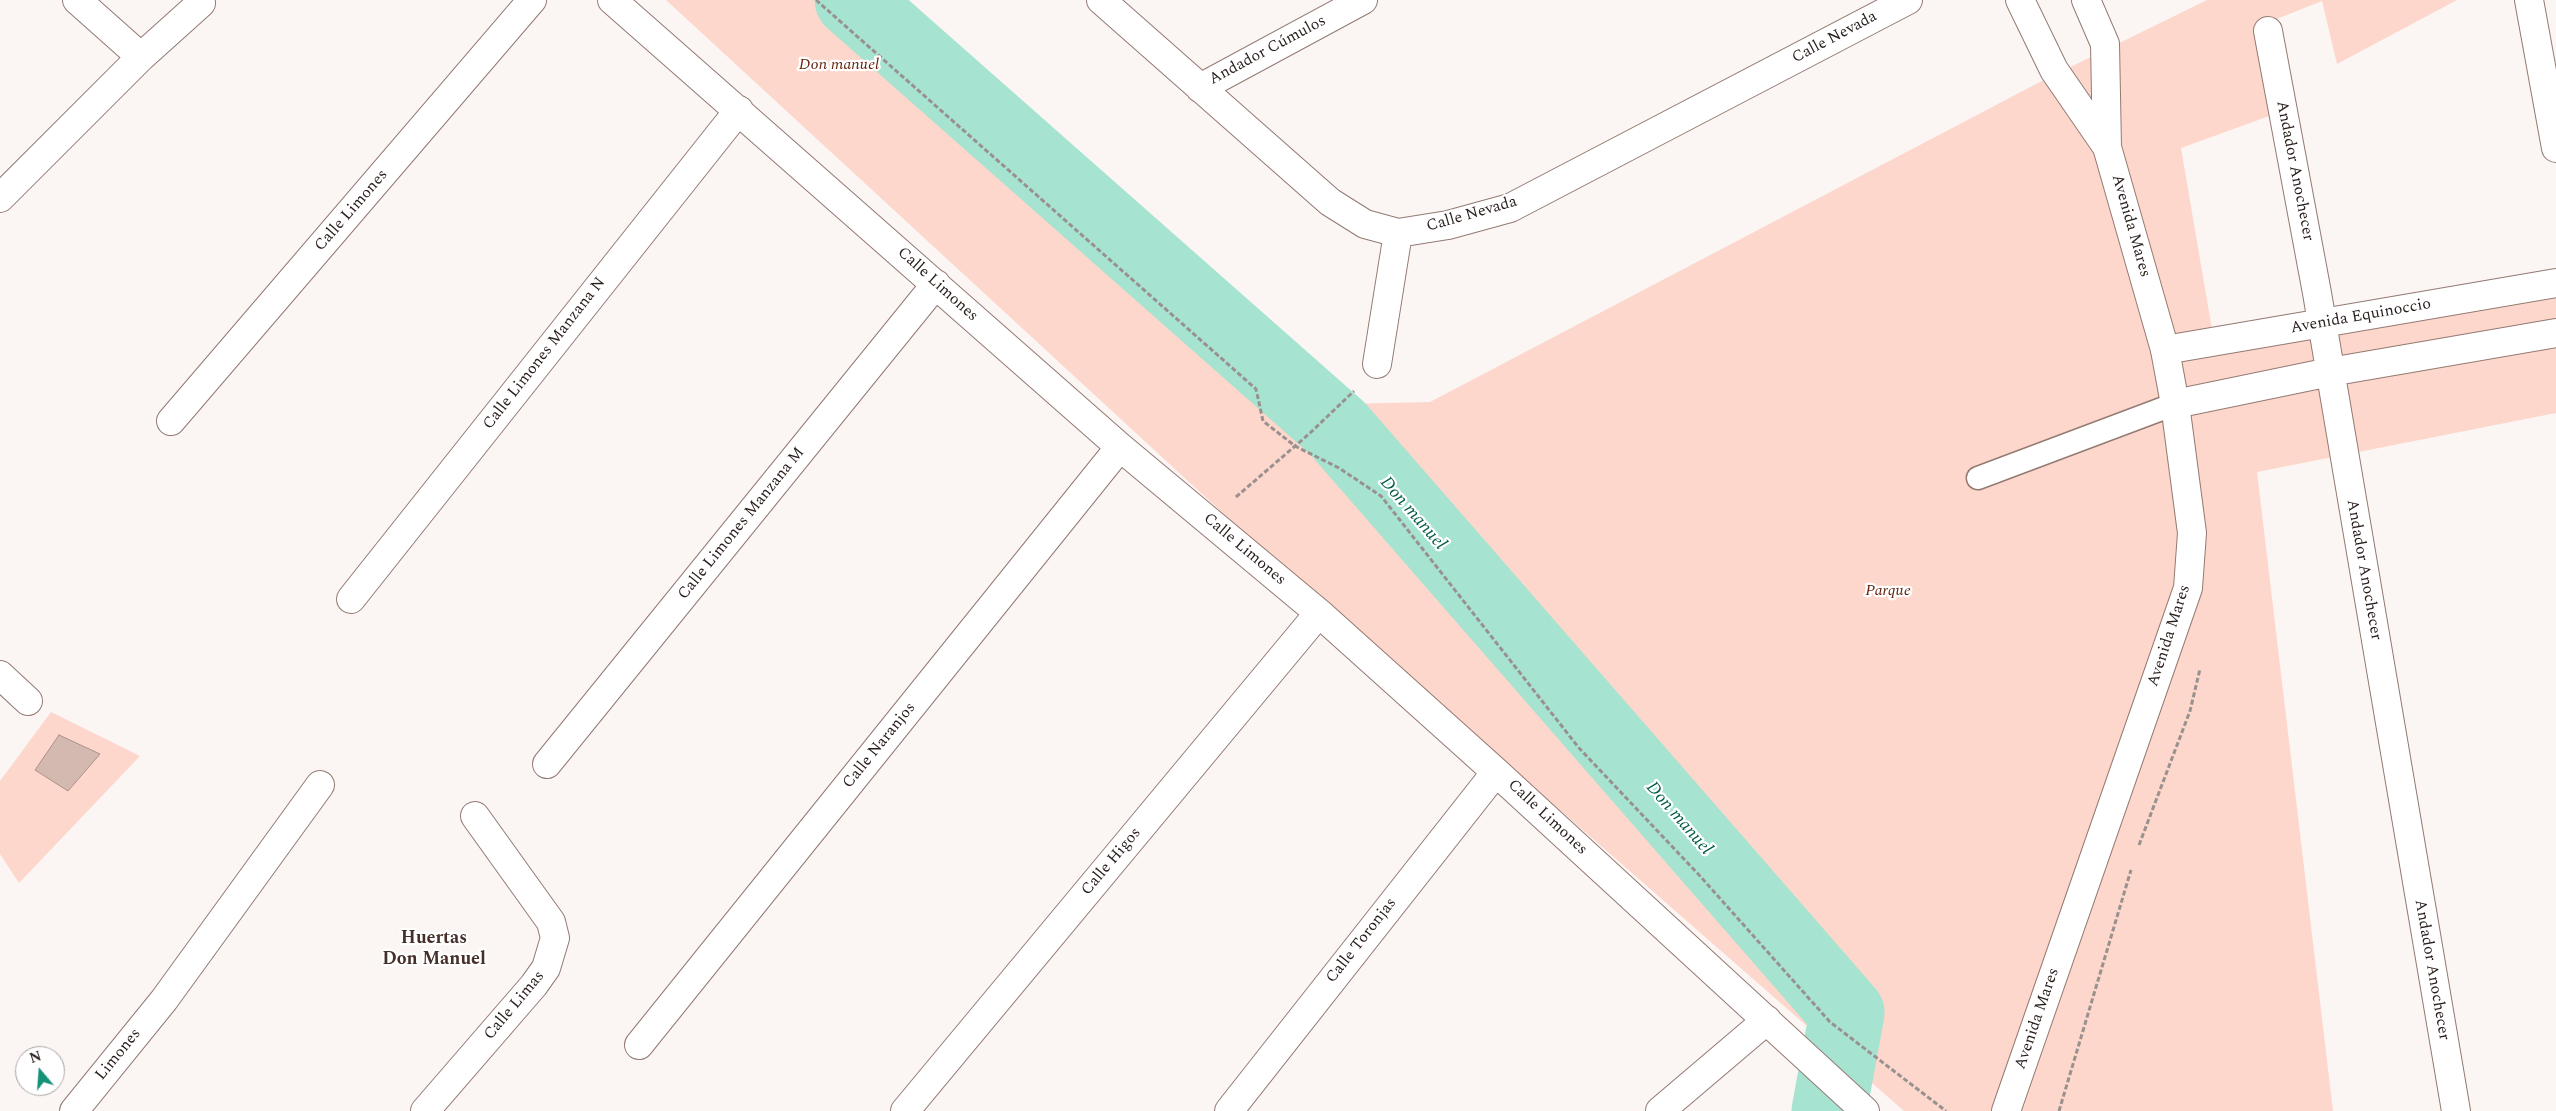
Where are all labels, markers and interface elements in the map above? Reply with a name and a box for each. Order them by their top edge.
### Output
street label: Calle Nevada [1789,8,1881,68]
street label: Andador Cúmulos [1206,12,1330,90]
park label: Don manuel [799,56,879,76]
street label: Andador Anochecer [2271,99,2317,243]
street label: Calle Limones [311,166,393,256]
street label: Avenida Mares [2106,172,2154,280]
street label: Calle Nevada [1425,193,1519,237]
street label: Calle Limones [893,244,981,326]
street label: Calle Limones Manzana N [480,274,610,434]
street label: Avenida Equinoccio [2289,295,2433,339]
street label: Calle Limones Manzana M [675,444,809,604]
water label: Don manuel [1374,473,1450,555]
street label: Andador Anochecer [2341,498,2385,642]
street label: Calle Limones [1199,510,1289,590]
park label: Parque [1865,582,1911,602]
street label: Avenida Mares [2144,583,2196,689]
street label: Calle Naranjos [839,699,921,793]
street label: Calle Limones [1503,776,1591,860]
water label: Don manuel [1640,778,1716,860]
street label: Calle Higos [1078,824,1146,900]
street label: Calle Toronjas [1323,894,1401,988]
street label: Andador Anochecer [2409,898,2453,1042]
district label: Huertas Don Manuel [382,928,486,971]
street label: Avenida Mares [2012,966,2064,1072]
street label: Calle Limas [481,968,549,1044]
street label: Limones [92,1025,146,1085]
text: N [27,1045,44,1069]
north arrow [15,1046,65,1096]

